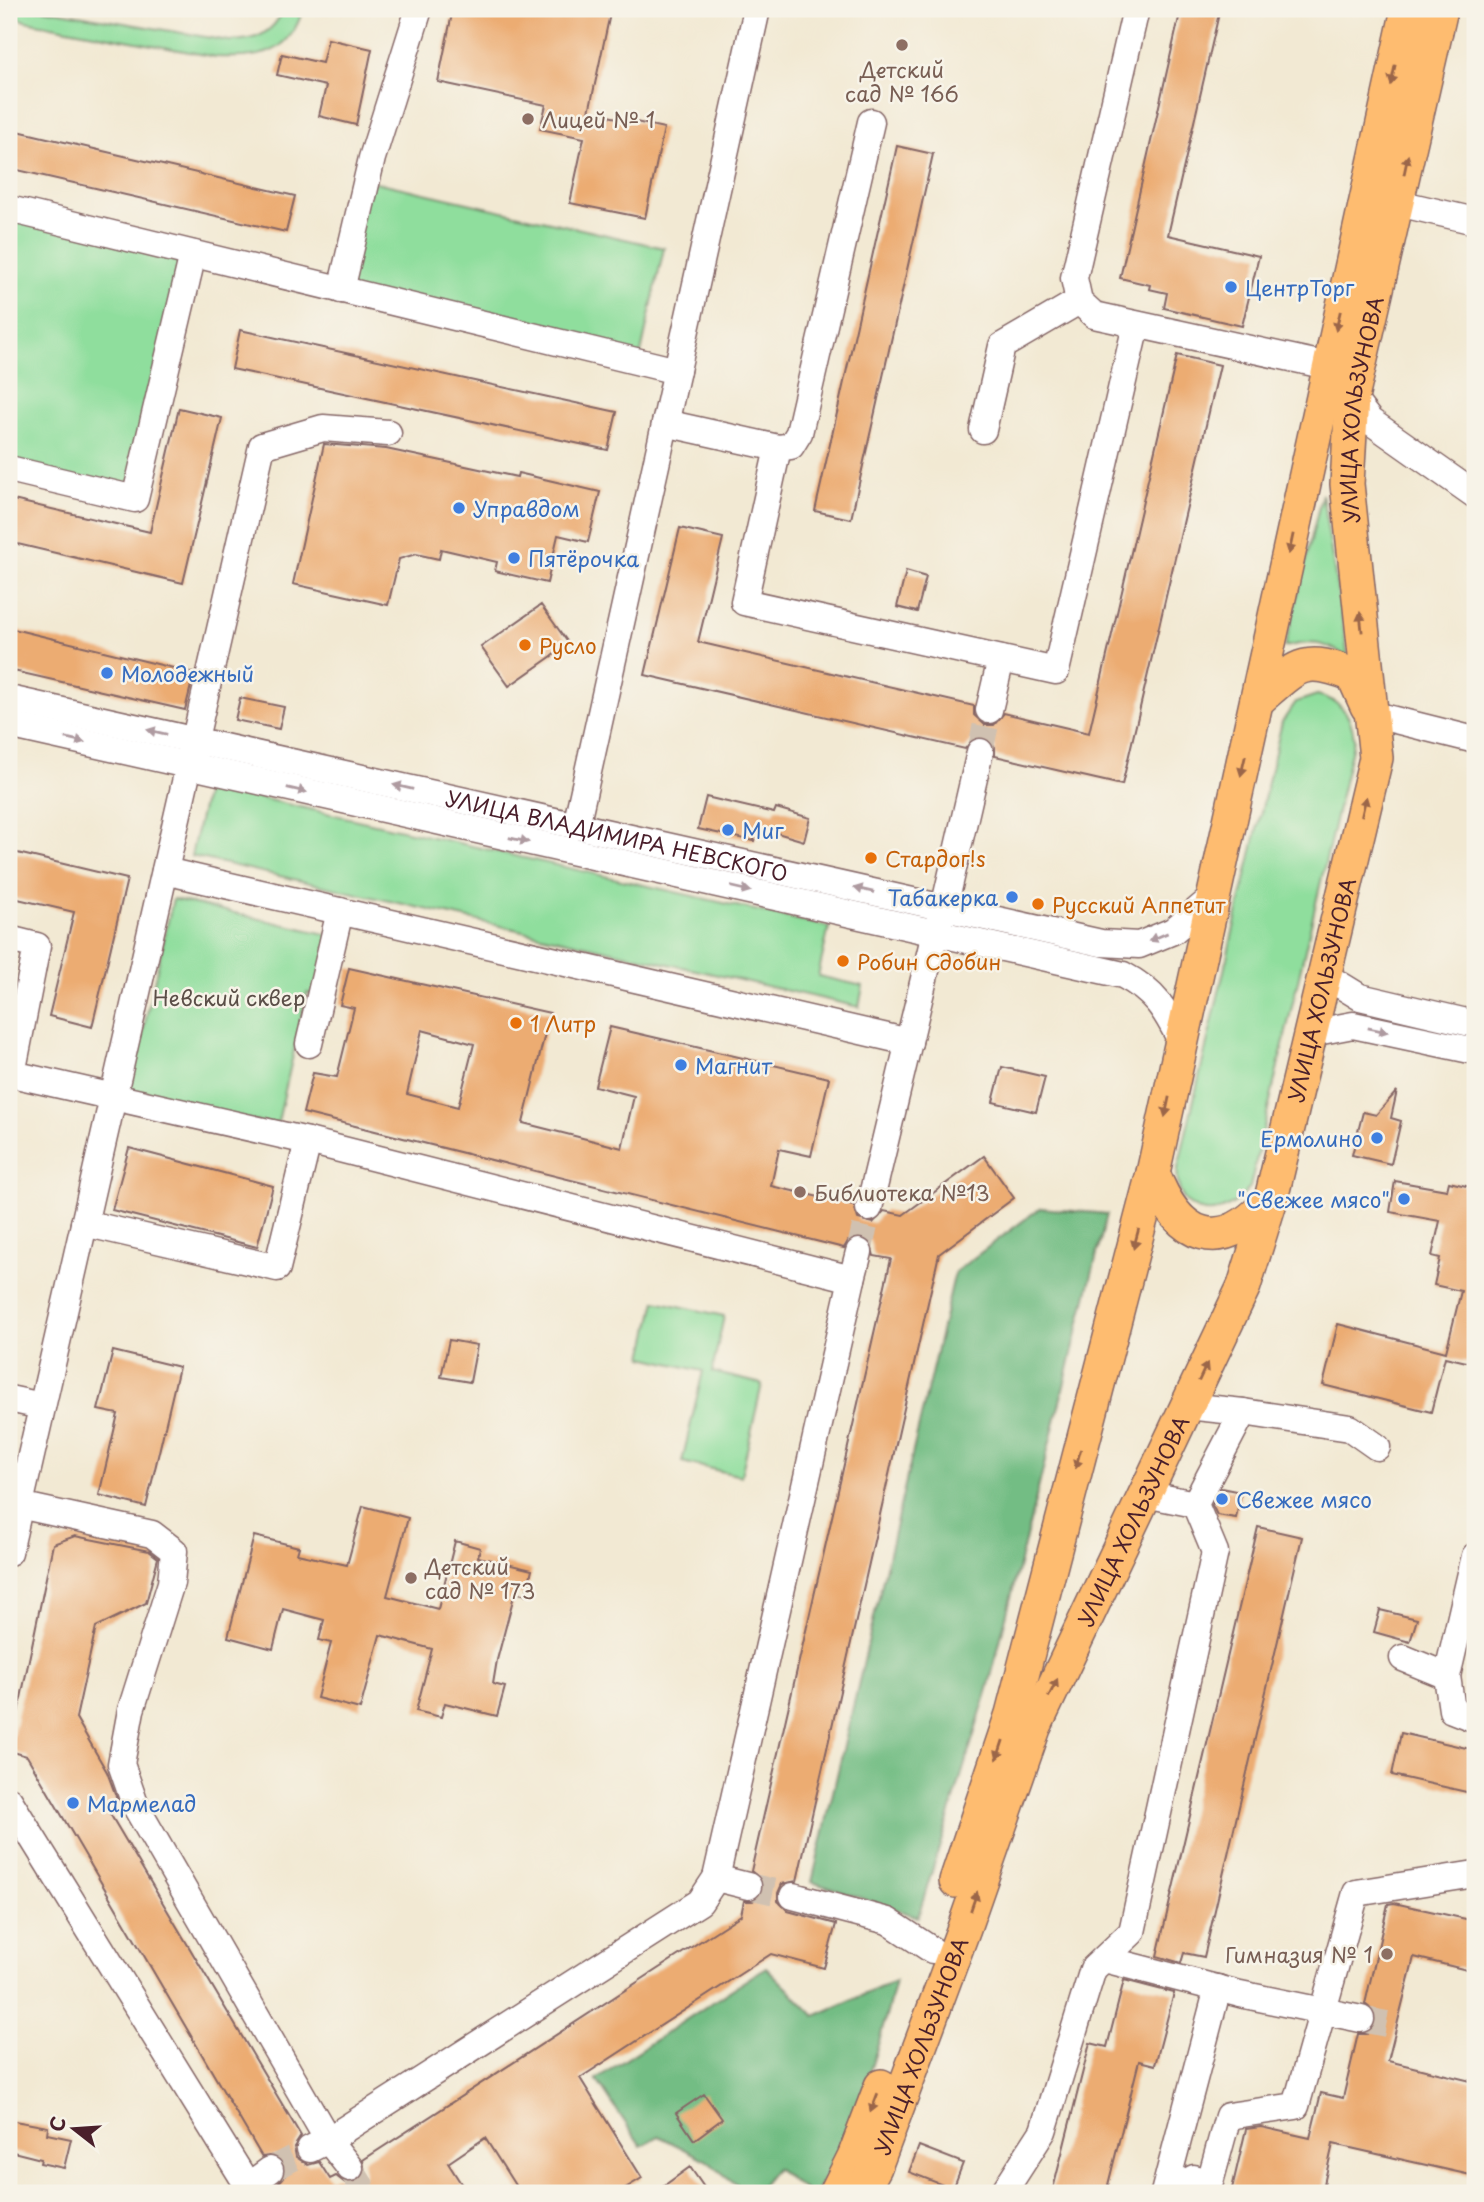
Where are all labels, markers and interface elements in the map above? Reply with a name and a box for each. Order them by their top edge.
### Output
marker: Детский сад № 166 [894,37,910,53]
place label: Детский сад № 166 [845,53,959,109]
one-way arrow [1388,64,1399,86]
place label: Лицей № 1 [542,103,655,135]
marker: Лицей № 1 [520,111,536,127]
one-way arrow [1401,154,1412,176]
place label: ЦентрТорг [1245,271,1355,303]
marker: ЦентрТорг [1223,279,1239,295]
street label: УЛИЦА ХОЛЬЗУНОВА [1331,293,1391,525]
one-way arrow [1332,310,1343,332]
place label: Управдом [473,492,580,524]
marker: Управдом [451,500,467,516]
one-way arrow [1285,533,1296,555]
place label: Пятёрочка [528,542,640,574]
marker: Пятёрочка [506,550,522,566]
one-way arrow [1355,611,1366,633]
place label: Русло [539,629,597,661]
marker: Русло [517,637,533,653]
place label: Молодежный [121,657,254,689]
marker: Молодежный [99,665,115,681]
one-way arrow [146,727,168,738]
one-way arrow [64,734,86,745]
one-way arrow [1237,755,1248,777]
street label: УЛИЦА ВЛАДИМИРА НЕВСКОГО [443,781,791,889]
one-way arrow [392,782,414,793]
one-way arrow [286,784,308,795]
one-way arrow [1359,795,1370,817]
place label: Миг [742,814,784,846]
marker: Миг [720,822,736,838]
one-way arrow [508,834,530,845]
place label: Стардог!s [885,842,986,874]
marker: Стардог!s [863,850,879,866]
street label: УЛИЦА ХОЛЬЗУНОВА [1279,874,1363,1105]
place label: Табакерка [887,881,998,913]
one-way arrow [730,884,752,895]
one-way arrow [853,884,875,895]
place label: Русский Аппетит [1052,888,1227,920]
marker: Табакерка [1004,889,1020,905]
marker: Русский Аппетит [1030,896,1046,912]
one-way arrow [1148,931,1168,943]
place label: Робин Сдобин [857,945,1001,977]
marker: Робин Сдобин [835,953,851,969]
park label: Невский сквер [153,981,305,1013]
place label: 1 Литр [530,1007,596,1039]
marker: 1 Литр [508,1015,524,1031]
one-way arrow [1367,1024,1389,1035]
place label: Магнит [695,1049,772,1081]
marker: Магнит [673,1057,689,1073]
one-way arrow [1161,1096,1172,1118]
place label: Ермолино [1260,1122,1363,1154]
marker: Ермолино [1369,1130,1385,1146]
place label: Библиотека №13 [814,1176,990,1208]
place label: "Свежее мясо" [1237,1183,1390,1215]
marker: Библиотека №13 [792,1184,808,1200]
marker: "Свежее мясо" [1396,1191,1412,1207]
one-way arrow [1130,1229,1140,1250]
one-way arrow [1198,1362,1209,1382]
street label: УЛИЦА ХОЛЬЗУНОВА [1069,1410,1196,1631]
one-way arrow [1072,1449,1083,1471]
place label: Свежее мясо [1236,1483,1372,1515]
marker: Свежее мясо [1214,1491,1230,1507]
place label: Детский сад № 173 [424,1550,535,1606]
marker: Детский сад № 173 [403,1570,419,1586]
one-way arrow [1047,1678,1059,1698]
one-way arrow [994,1740,1005,1761]
place label: Мармелад [87,1787,196,1819]
marker: Мармелад [65,1795,81,1811]
one-way arrow [968,1891,979,1912]
street label: УЛИЦА ХОЛЬЗУНОВА [865,1932,975,2159]
place label: Гимназия № 1 [1225,1938,1373,1970]
marker: Гимназия № 1 [1379,1946,1395,1962]
one-way arrow [869,2092,880,2113]
north arrow [38,2094,108,2164]
text: С [41,2113,72,2135]

